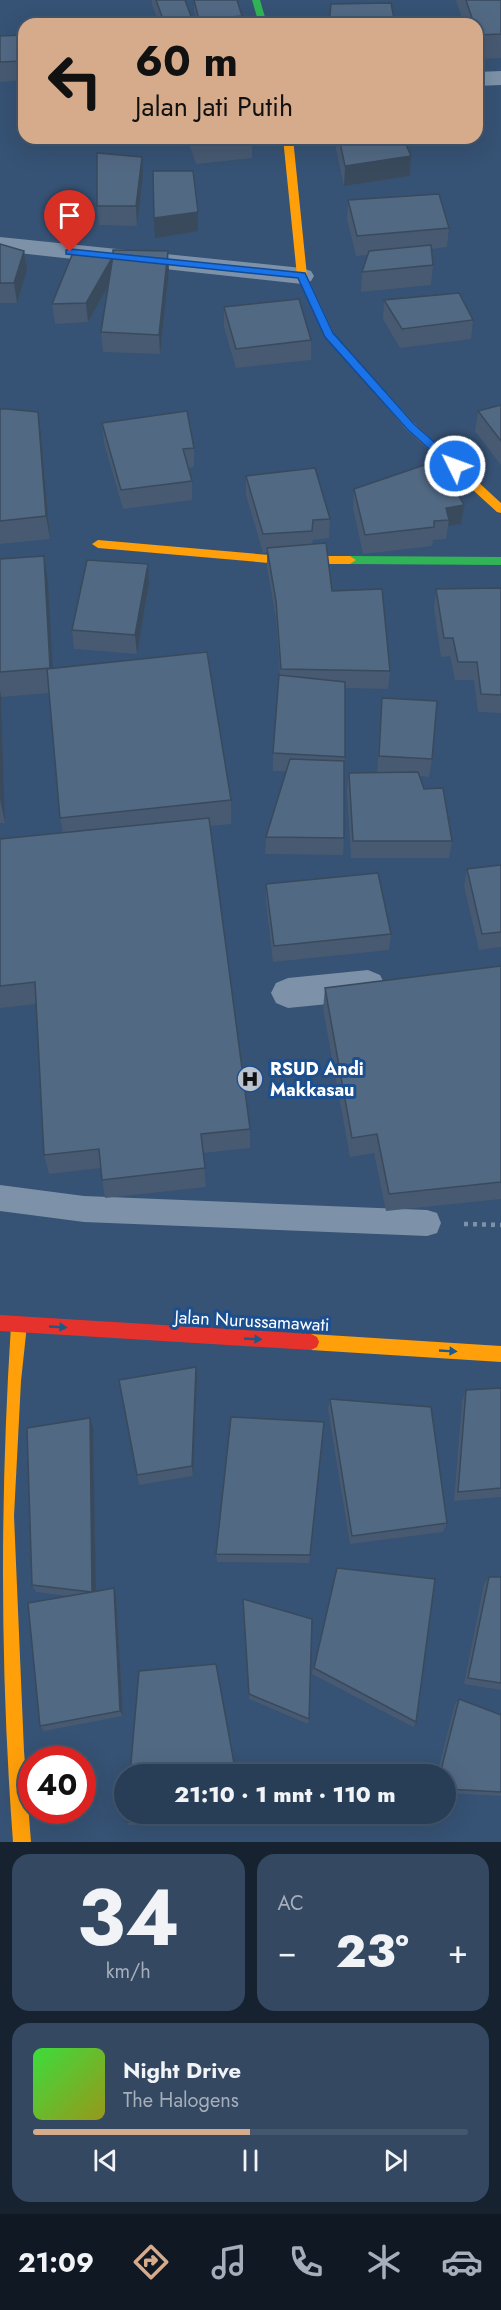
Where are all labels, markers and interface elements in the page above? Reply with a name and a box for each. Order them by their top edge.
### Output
text: 60 m [135,31,238,92]
icon: left [36,42,114,120]
text: Jalan Jati Putih [135,87,293,126]
pin [44,190,95,252]
icon: arrive [53,199,86,232]
position arrow [423,434,487,498]
place label: RSUD Andi Makkasau [270,1056,364,1103]
hospital icon: RSUD Andi Makkasau [235,1064,265,1094]
street label: Jalan Nurussamawati [172,1304,330,1338]
one-way arrow [49,1323,68,1332]
one-way arrow [243,1335,262,1344]
one-way arrow [438,1346,457,1356]
speed limit sign: 40 [18,1746,96,1824]
text: 21:10 · 1 mnt · 110 m [174,1778,396,1810]
text: 34 [77,1862,180,1974]
text: AC [278,1889,304,1918]
text: 23° [336,1919,409,1984]
text: − [278,1928,297,1975]
text: + [448,1928,468,1975]
text: km/h [106,1957,151,1986]
text: Night Drive [123,2054,241,2086]
text: The Halogens [123,2086,239,2115]
icon: previous [89,2144,122,2177]
icon: pause [234,2144,267,2177]
icon: next [379,2144,412,2177]
icon: directions [130,2241,172,2283]
icon: music [208,2241,250,2283]
icon: phone [285,2241,327,2283]
icon: climate [363,2241,405,2283]
icon: car [441,2241,483,2283]
text: 21:09 [18,2243,94,2282]

